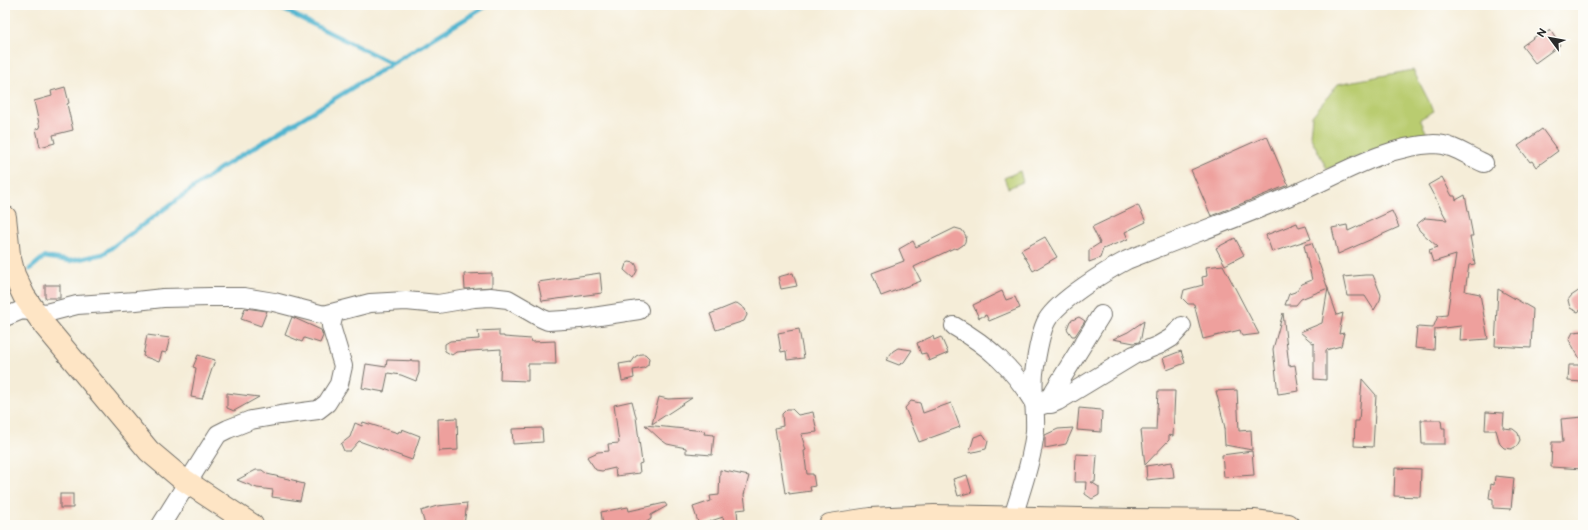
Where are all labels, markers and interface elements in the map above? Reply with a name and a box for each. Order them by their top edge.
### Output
north arrow [1530,18,1570,58]
text: N [1534,26,1550,40]

